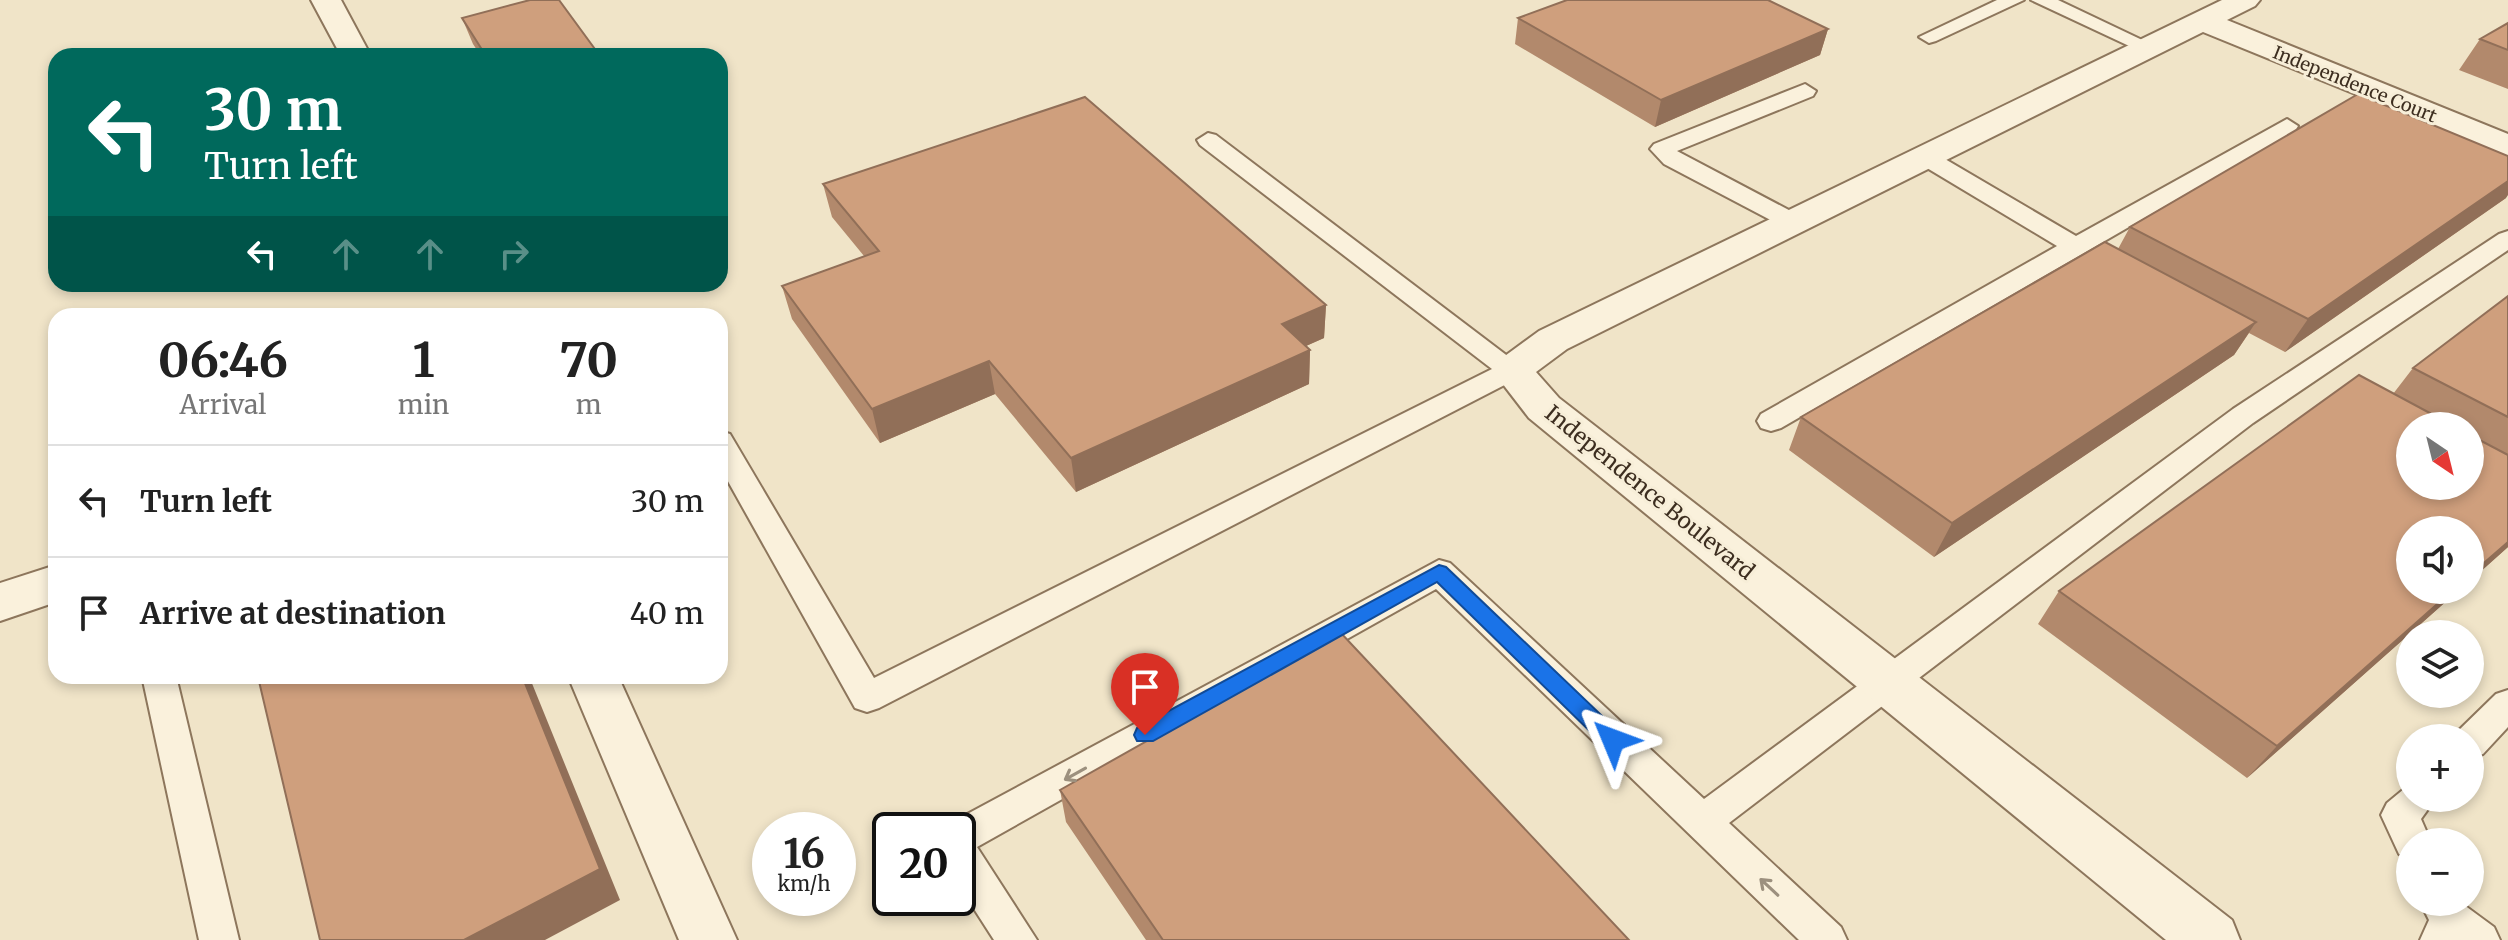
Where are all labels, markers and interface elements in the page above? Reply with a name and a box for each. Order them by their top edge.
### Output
street label: Independence Court [2270,41,2440,127]
text: 30 m [204,75,342,145]
icon: left [72,80,176,184]
text: Turn left [204,144,358,189]
icon: left [240,232,284,276]
icon: ahead [324,232,368,276]
icon: ahead [408,232,452,276]
icon: right [492,232,536,276]
text: 06:46 [158,330,288,390]
text: 1 [412,330,435,390]
text: 70 [559,330,618,390]
text: Arrival [180,388,266,421]
text: min [398,388,449,421]
text: m [576,388,602,421]
street label: Independence Boulevard [1540,399,1760,585]
north arrow [2396,412,2484,500]
map controls [2396,412,2484,916]
icon: left [72,479,116,523]
text: Turn left [140,482,272,520]
text: 30 m [631,482,704,520]
button: sound [2396,516,2484,604]
icon: arrive [72,591,116,635]
text: Arrive at destination [140,594,446,632]
text: 40 m [630,594,704,632]
button: layers [2396,620,2484,708]
pin [1111,653,1179,735]
icon: arrive [1123,665,1167,709]
position arrow [1571,698,1655,782]
button: + [2396,724,2484,812]
one-way arrow [1064,766,1087,782]
speed limit sign: 20 [872,812,976,916]
button: − [2396,828,2484,916]
text: 16 [783,829,825,879]
text: km/h [778,871,830,896]
one-way arrow [1760,879,1780,897]

